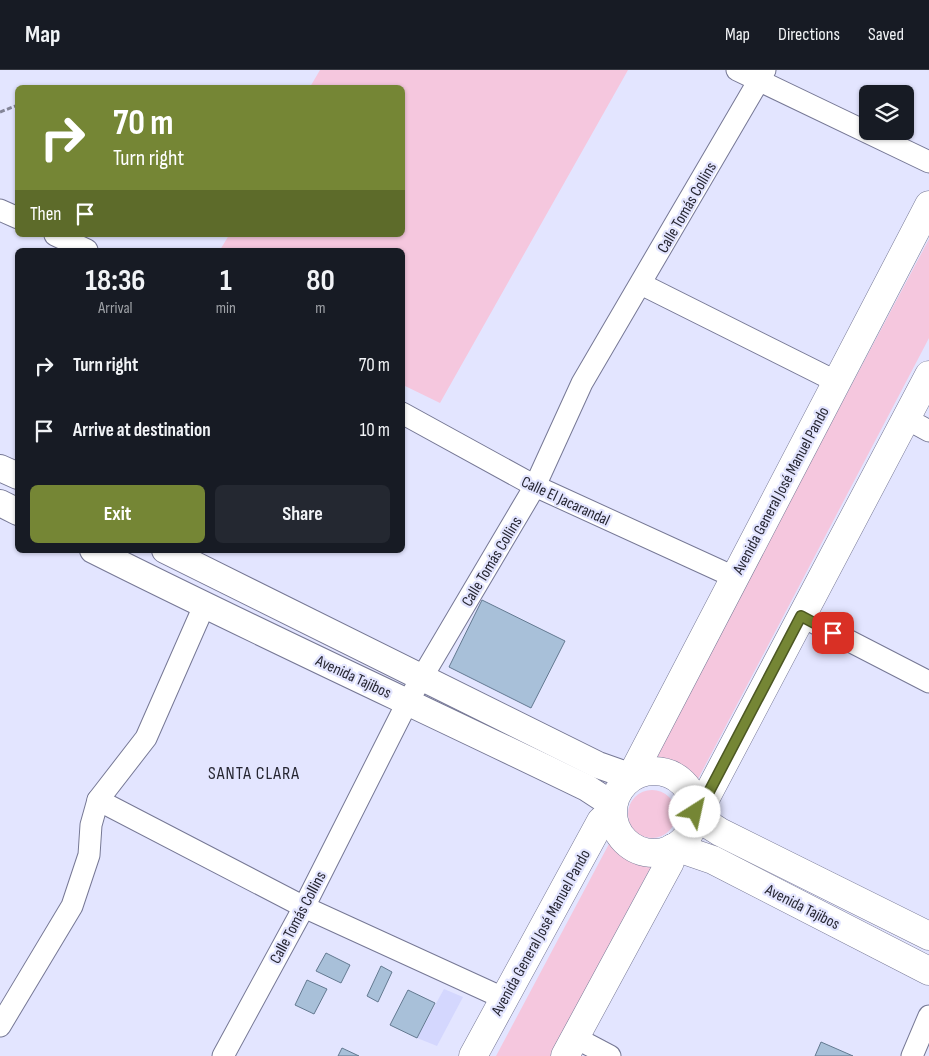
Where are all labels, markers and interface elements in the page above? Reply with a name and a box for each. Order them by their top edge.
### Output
text: Map [25,20,60,49]
text: Map [725,24,750,45]
text: Directions [778,24,840,45]
text: Saved [868,24,904,45]
map controls [859,85,914,140]
button: layers [859,85,914,140]
text: 70 m [113,102,173,145]
icon: right [30,105,95,170]
text: Turn right [113,145,184,172]
street label: Calle Tomás Collins [654,159,721,256]
icon: arrive [71,200,99,228]
text: Then [30,203,61,226]
text: 18:36 [85,263,145,299]
text: 1 [220,263,232,299]
text: 80 [306,263,335,299]
text: Arrival [98,299,133,318]
text: min [216,299,236,318]
text: m [315,299,326,318]
icon: right [30,352,58,380]
text: Turn right [73,354,138,377]
text: 70 m [359,354,390,377]
street label: Avenida General José Manuel Pando [729,404,834,578]
icon: arrive [30,417,58,445]
text: Arrive at destination [73,419,211,442]
text: 10 m [360,419,390,442]
street label: Calle El Jacarandal [518,473,613,530]
button: Exit [30,485,205,543]
button: Share [215,485,390,543]
street label: Calle Tomás Collins [458,513,527,610]
pin [812,612,854,654]
icon: arrive [819,619,847,647]
street label: Avenida Tajibos [312,651,394,703]
district label: SANTA CLARA [208,763,300,784]
position arrow [668,785,720,837]
street label: Avenida General José Manuel Pando [487,846,595,1020]
street label: Calle Tomás Collins [266,868,331,967]
street label: Avenida Tajibos [761,880,843,934]

